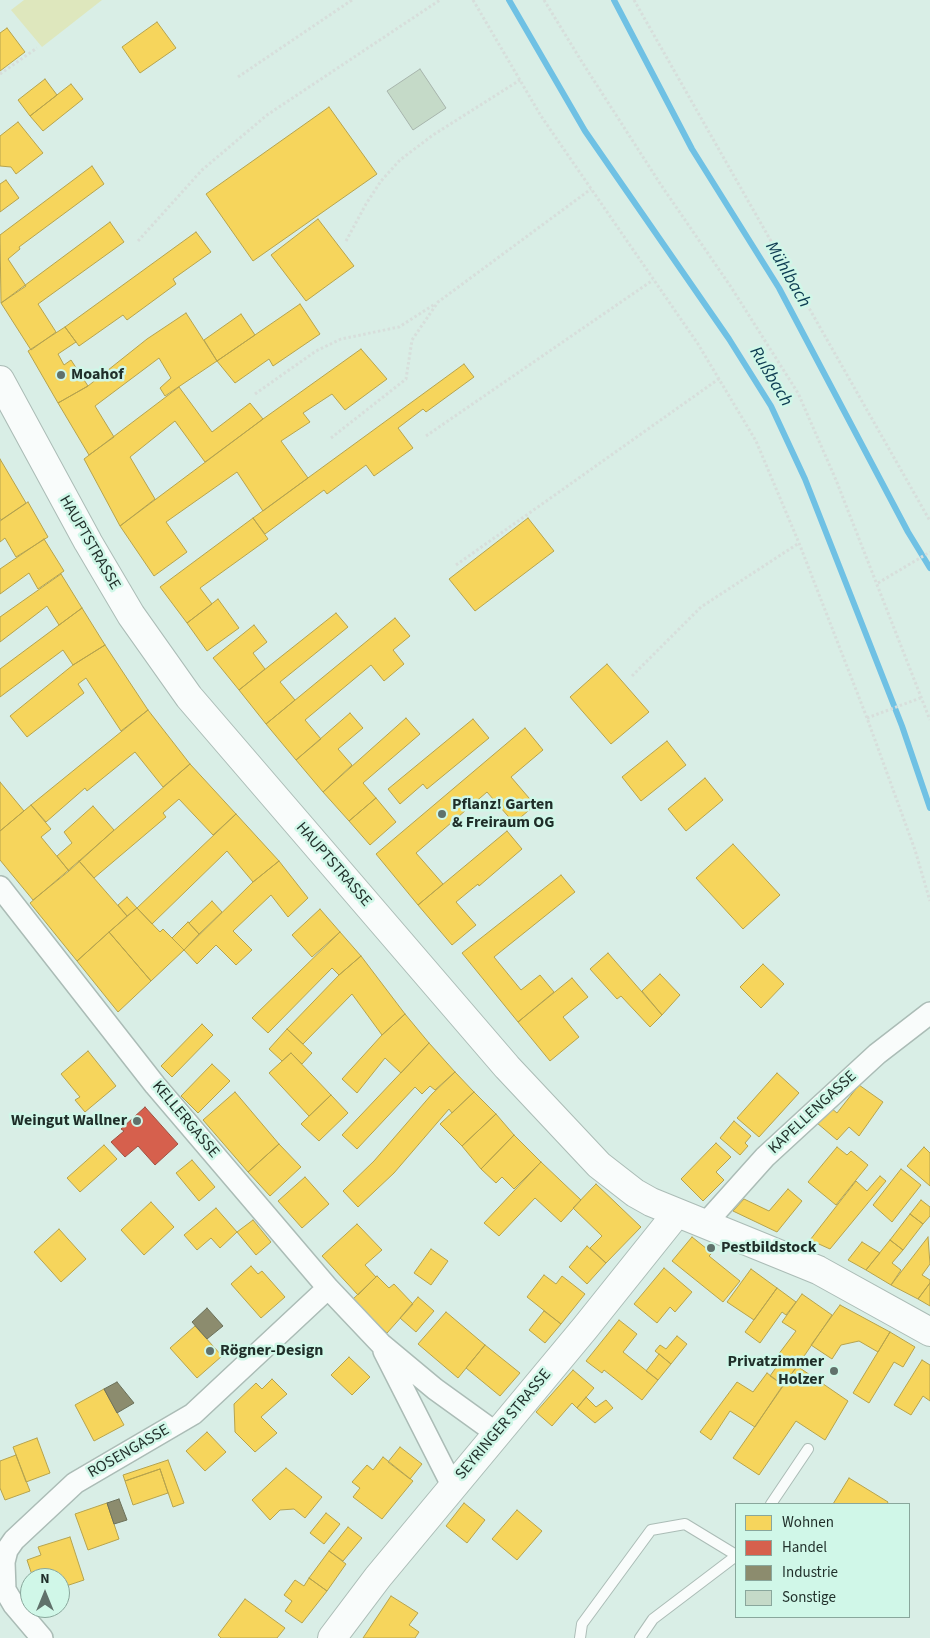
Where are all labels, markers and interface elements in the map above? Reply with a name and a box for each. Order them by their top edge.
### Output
water label: Mühlbach [760,238,814,312]
water label: Rußbach [744,343,796,411]
place label: Moahof [71,365,124,385]
marker: Moahof [55,369,67,381]
street label: HAUPTSTRASSE [54,492,124,594]
place label: Pflanz! Garten & Freiraum OG [452,795,554,833]
marker: Pflanz! Garten & Freiraum OG [436,808,448,820]
street label: HAUPTSTRASSE [291,819,375,911]
street label: KAPELLENGASSE [765,1067,861,1159]
street label: KELLERGASSE [147,1078,223,1162]
place label: Weingut Wallner [11,1111,127,1131]
marker: Weingut Wallner [131,1115,143,1127]
place label: Pestbildstock [721,1238,816,1258]
marker: Pestbildstock [705,1242,717,1254]
place label: Rögner-Design [220,1341,323,1361]
marker: Rögner-Design [204,1345,216,1357]
place label: Privatzimmer Holzer [728,1352,824,1390]
marker: Privatzimmer Holzer [828,1365,840,1377]
street label: SEYRINGER STRASSE [452,1366,556,1484]
street label: ROSENGASSE [85,1421,173,1483]
legend [735,1503,910,1618]
text: Wohnen [782,1512,834,1533]
text: Handel [782,1537,827,1558]
text: Industrie [782,1562,838,1583]
north arrow [20,1568,70,1618]
text: N [40,1569,50,1589]
text: Sonstige [782,1587,836,1608]

